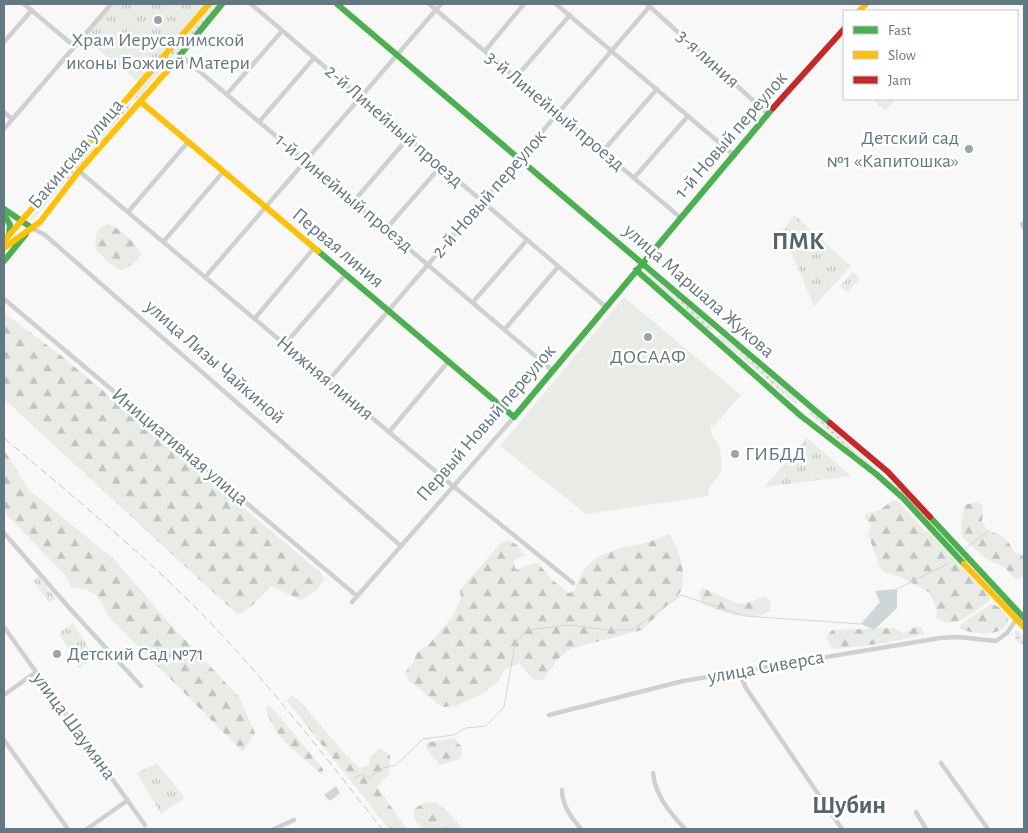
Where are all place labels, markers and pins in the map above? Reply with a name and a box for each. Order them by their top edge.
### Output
marker: Храм Иерусалимской иконы Божией Матери [152,14,164,26]
place label: Храм Иерусалимской иконы Божией Матери [66,30,250,73]
place label: Детский сад №1 «Капитошка» [826,128,959,171]
marker: Детский сад №1 «Капитошка» [963,143,975,155]
marker: ДОСААФ [642,331,654,343]
place label: ДОСААФ [610,347,686,367]
place label: ГИБДД [745,444,806,464]
marker: ГИБДД [729,448,741,460]
place label: Детский Сад №71 [67,644,204,664]
marker: Детский Сад №71 [51,648,63,660]

